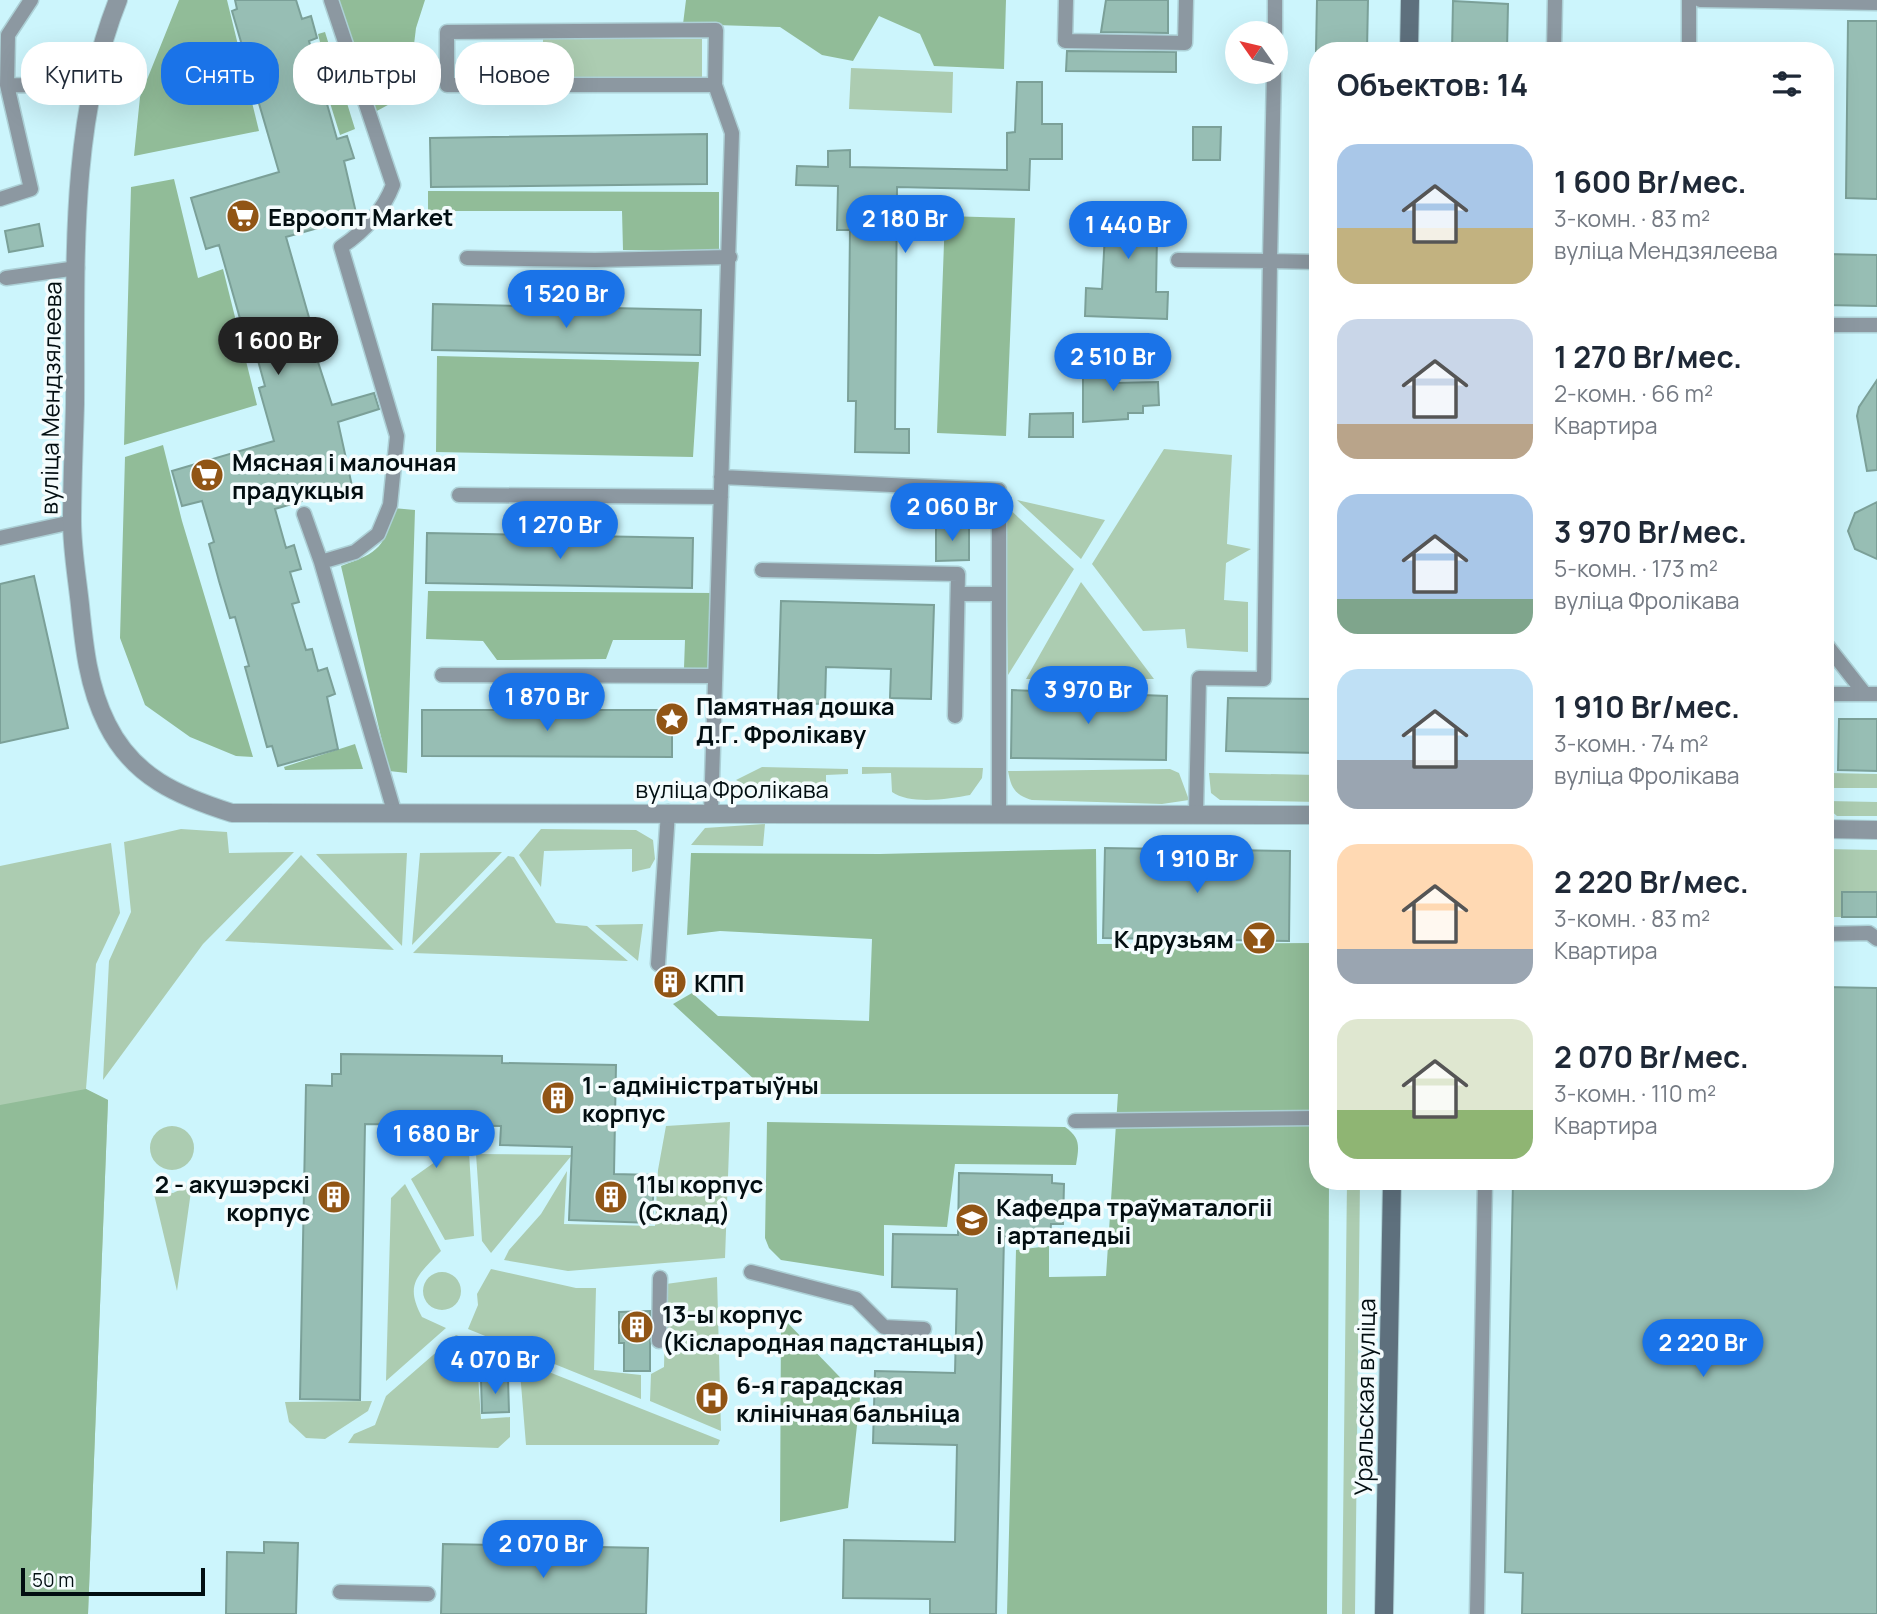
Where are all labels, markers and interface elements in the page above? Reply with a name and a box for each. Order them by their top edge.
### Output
north arrow [1225,21,1288,84]
map controls [1225,21,1288,84]
chip: Купить [21,42,147,105]
chip: Снять [161,42,279,105]
chip: Фильтры [293,42,441,105]
chip: Новое [455,42,574,105]
text: Объектов: 14 [1337,64,1528,105]
icon: filters [1768,65,1806,103]
text: 1 600 Br/мес. [1554,161,1747,202]
icon: home [1393,172,1477,256]
pin: 2 180 Br [833,196,977,255]
supermarket icon: Евроопт Market [224,197,262,235]
place label: Евроопт Market [268,200,454,233]
text: 2 180 Br [862,202,948,234]
pin: 1 440 Br [1056,202,1200,261]
text: 3-комн. · 83 m² [1554,202,1710,234]
text: 1 440 Br [1085,208,1171,240]
text: вуліца Мендзялеева [1554,234,1778,266]
pin: 1 520 Br [494,270,638,330]
text: 1 520 Br [524,277,608,309]
street label: вуліца Мендзялеева [31,281,69,515]
pin: 1 600 Br [206,318,350,377]
text: 1 600 Br [234,324,322,356]
pin: 2 510 Br [1041,334,1185,393]
text: 1 270 Br/мес. [1554,336,1742,377]
text: 2 510 Br [1070,340,1156,372]
icon: home [1393,347,1477,431]
text: 2-комн. · 66 m² [1554,377,1713,409]
text: Квартира [1554,409,1658,441]
place label: Мясная і малочная прадукцыя [232,445,457,506]
supermarket icon: Мясная і малочная прадукцыя [188,456,226,494]
pin: 2 060 Br [880,484,1024,543]
text: 2 060 Br [906,490,998,522]
pin: 1 270 Br [488,502,632,561]
text: 1 270 Br [518,508,602,540]
text: 3 970 Br/мес. [1554,511,1747,552]
icon: home [1393,522,1477,606]
text: 5-комн. · 173 m² [1554,552,1718,584]
text: вуліца Фролікава [1554,584,1740,616]
pin: 3 970 Br [1016,666,1160,726]
text: 3 970 Br [1044,673,1132,705]
pin: 1 870 Br [475,674,619,733]
text: 1 870 Br [505,680,589,712]
text: 1 910 Br/мес. [1554,686,1740,727]
place label: Памятная дошка Д.Г. Фролікаву [696,689,895,750]
icon: home [1393,697,1477,781]
place icon: Памятная дошка Д.Г. Фролікаву [653,700,691,738]
text: 3-комн. · 74 m² [1554,727,1708,759]
text: вуліца Фролікава [1554,759,1740,791]
street label: вуліца Фролікава [635,772,829,805]
pin: 1 910 Br [1125,836,1269,895]
text: 1 910 Br [1156,842,1238,874]
text: 2 220 Br/мес. [1554,861,1749,902]
icon: home [1393,872,1477,956]
text: 3-комн. · 83 m² [1554,902,1710,934]
bar icon: К друзьям [1240,919,1278,957]
place label: К друзьям [1114,922,1234,955]
text: Квартира [1554,934,1658,966]
building icon: КПП [651,963,689,1001]
place label: КПП [694,966,744,999]
text: 2 070 Br/мес. [1554,1036,1749,1077]
icon: home [1393,1047,1477,1131]
place label: 1 - адміністратыўны корпус [582,1068,819,1129]
text: 3-комн. · 110 m² [1554,1077,1716,1109]
building icon: 1 - адміністратыўны корпус [539,1079,577,1117]
text: Квартира [1554,1109,1658,1141]
pin: 1 680 Br [364,1110,508,1170]
text: 1 680 Br [393,1117,479,1149]
place label: 2 - акушэрскі корпус [155,1167,310,1228]
place label: 11ы корпус (Склад) [636,1167,763,1228]
building icon: 2 - акушэрскі корпус [315,1178,353,1216]
building icon: 11ы корпус (Склад) [592,1178,630,1216]
place label: Кафедра траўматалогіі і артапедыі [996,1190,1272,1251]
school or university icon: Кафедра траўматалогіі і артапедыі [953,1201,991,1239]
place label: 13-ы корпус (Кіслародная падстанцыя) [662,1297,986,1358]
street label: Уральская вуліца [1346,1298,1382,1496]
building icon: 13-ы корпус (Кіслародная падстанцыя) [618,1308,656,1346]
pin: 2 220 Br [1631,1320,1775,1379]
text: 2 220 Br [1658,1326,1748,1358]
pin: 4 070 Br [423,1336,567,1396]
text: 4 070 Br [450,1343,540,1375]
place label: 6-я гарадская клінічная бальніца [736,1368,960,1429]
hospital icon: 6-я гарадская клінічная бальніца [693,1379,731,1417]
pin: 2 070 Br [471,1520,615,1580]
text: 2 070 Br [498,1527,588,1559]
scale bar [21,1565,205,1597]
text: 50 m [32,1567,74,1593]

